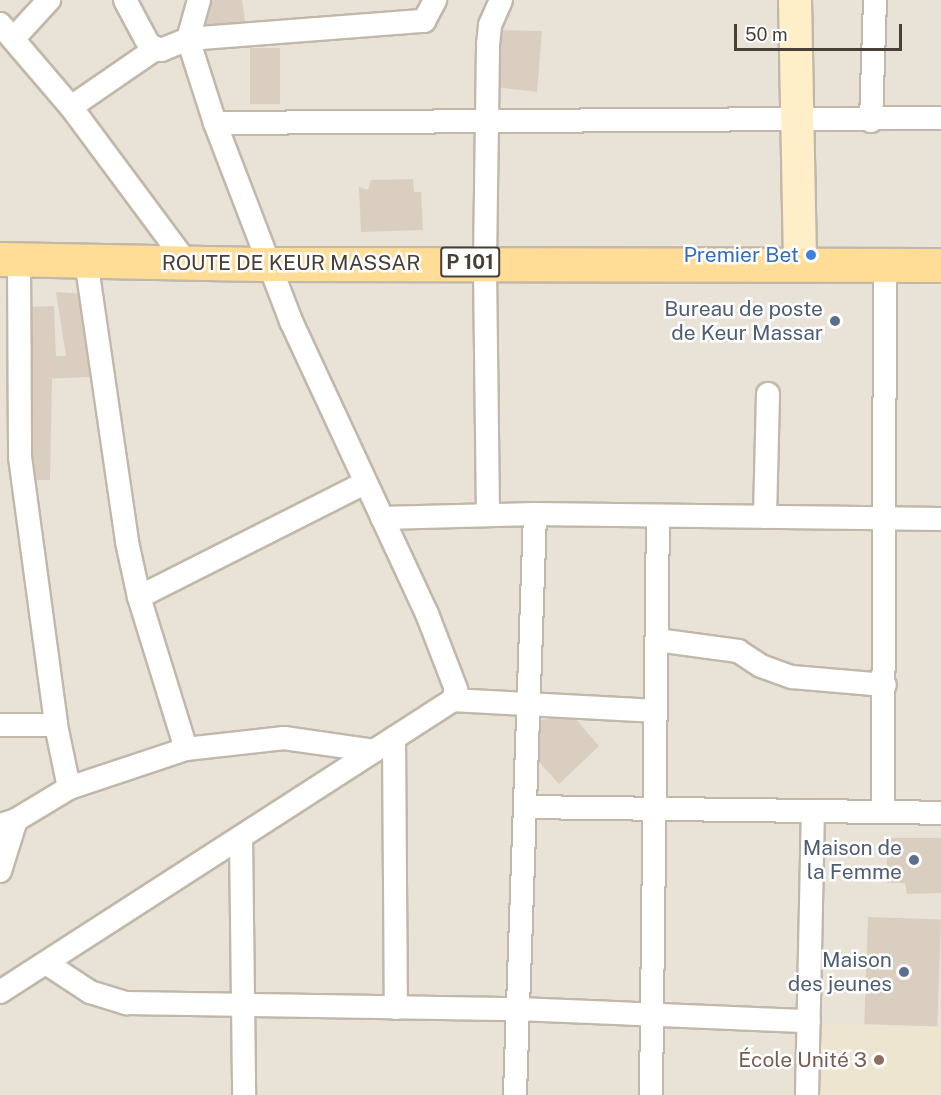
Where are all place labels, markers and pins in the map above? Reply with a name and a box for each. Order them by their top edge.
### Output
place label: Premier Bet [683,242,799,268]
marker: Premier Bet [804,248,818,262]
place label: Bureau de poste de Keur Massar [664,296,823,346]
marker: Bureau de poste de Keur Massar [828,314,842,328]
place label: Maison de la Femme [803,835,902,885]
marker: Maison de la Femme [907,853,921,867]
place label: Maison des jeunes [788,947,892,997]
marker: Maison des jeunes [897,965,911,979]
place label: École Unité 3 [738,1047,867,1073]
marker: École Unité 3 [872,1053,886,1067]

